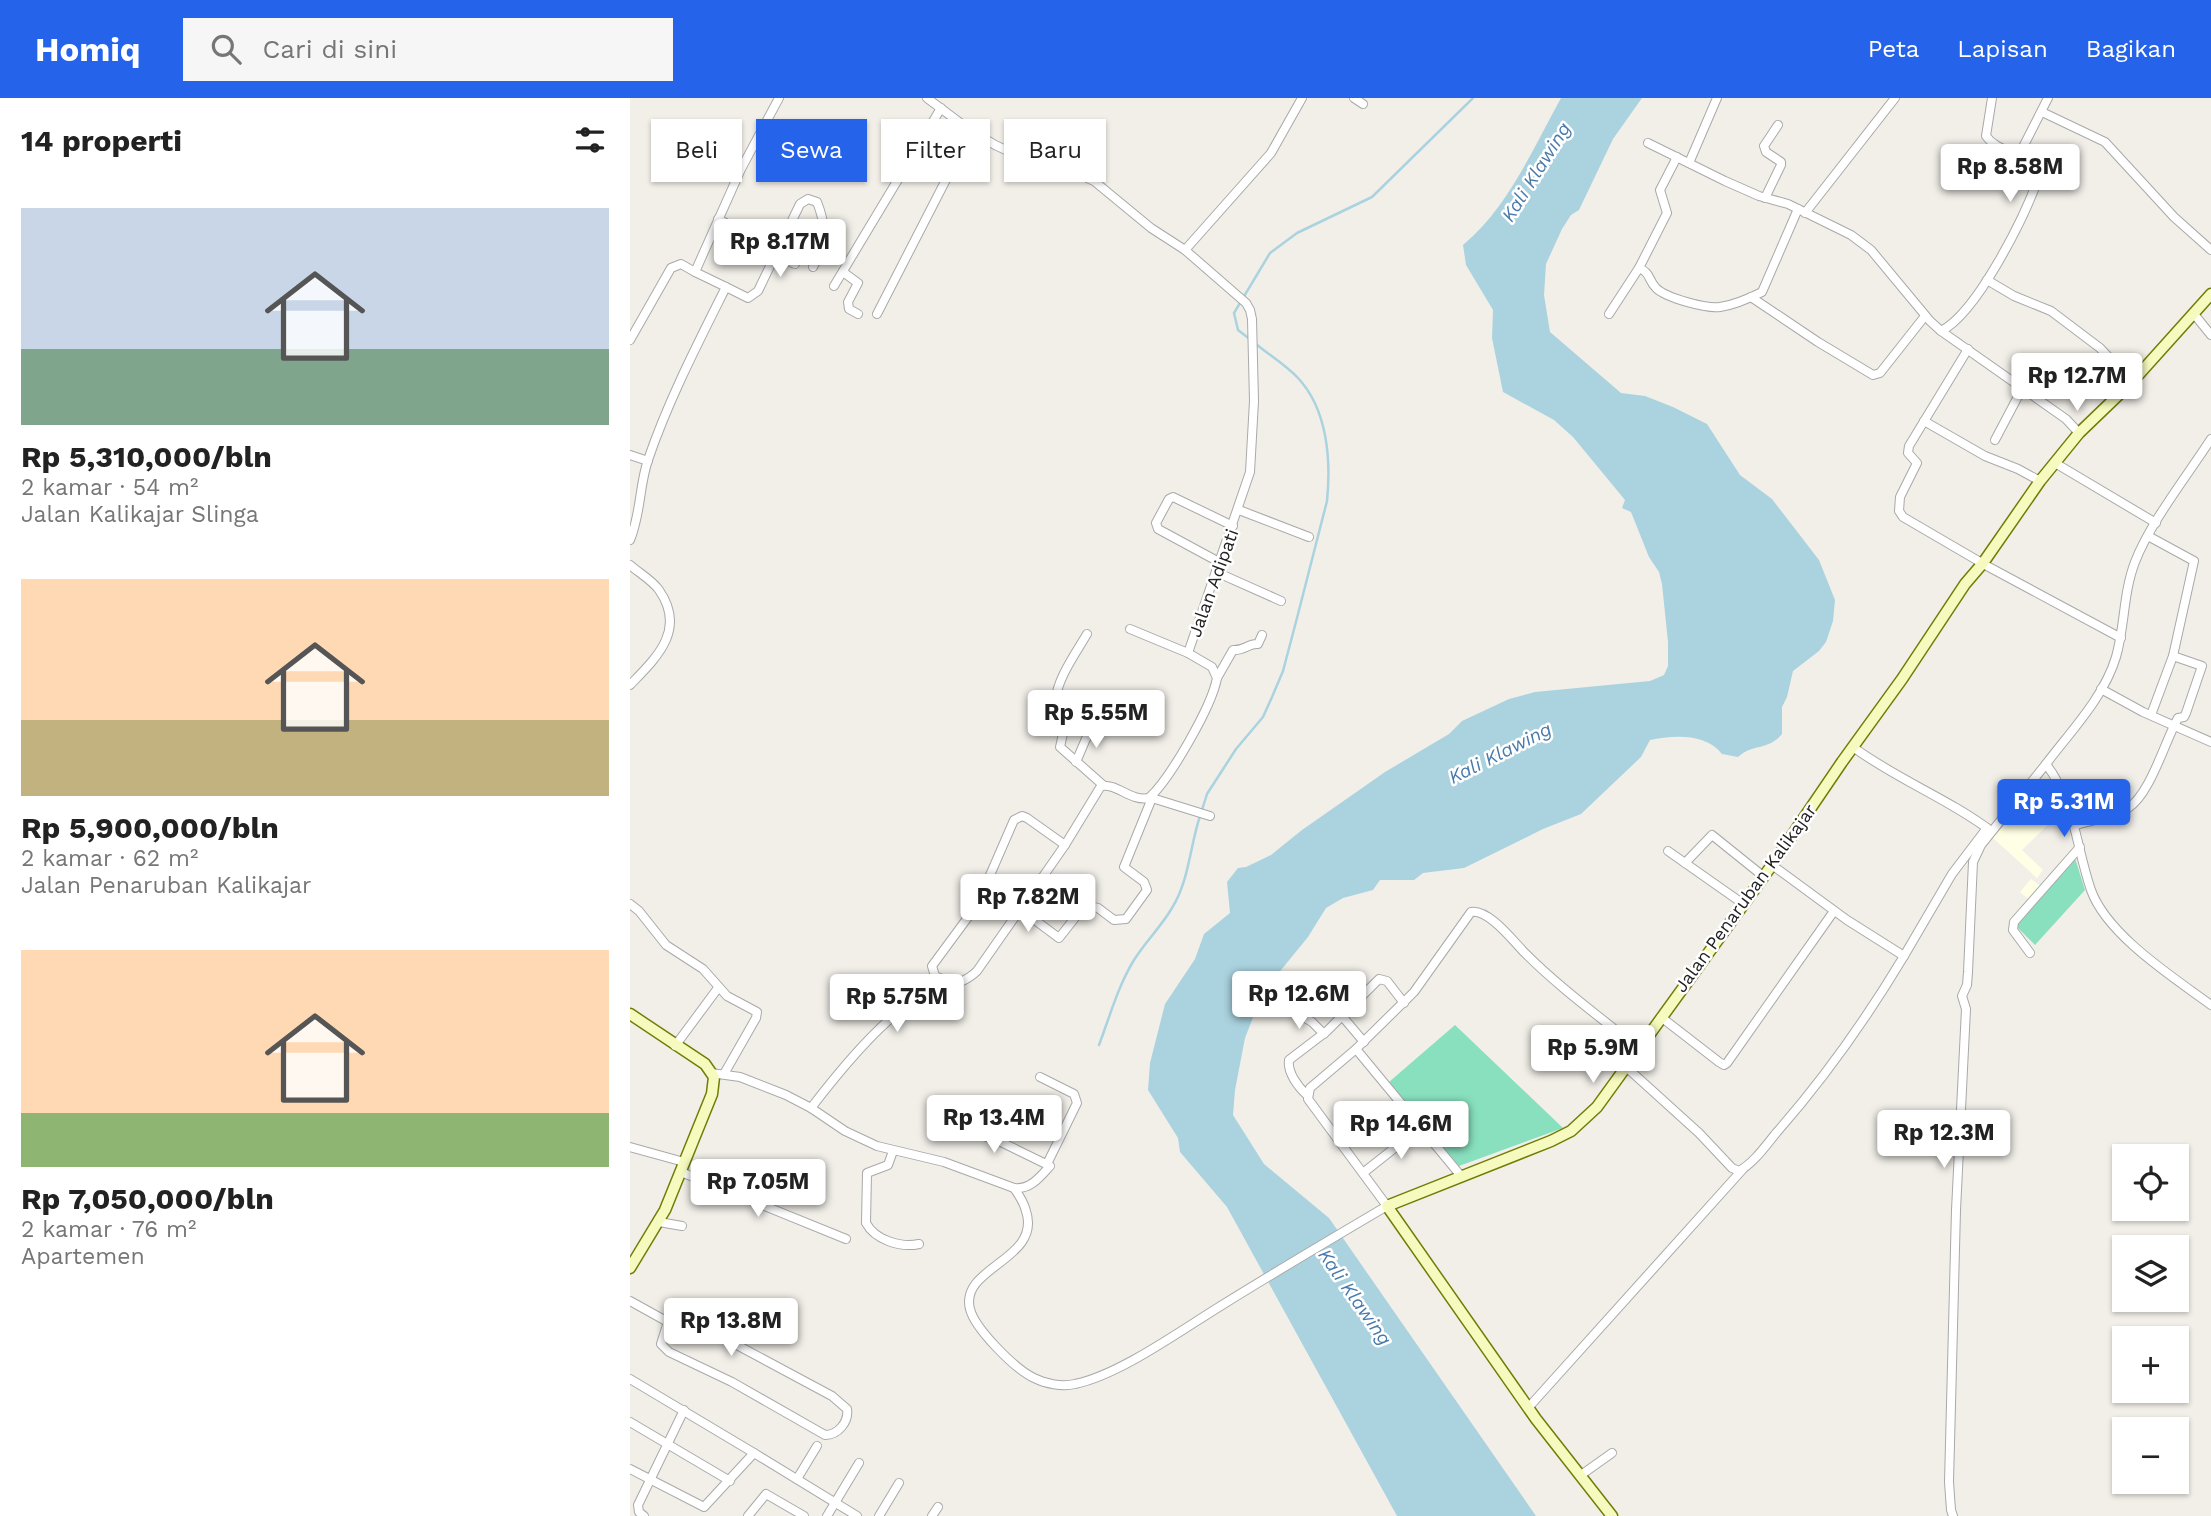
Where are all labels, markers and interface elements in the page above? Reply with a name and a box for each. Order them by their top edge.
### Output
search box [183,18,673,81]
text: Homiq [35,30,141,69]
icon: search [207,30,245,68]
text: Cari di sini [263,34,397,64]
text: Peta [1868,35,1919,63]
text: Lapisan [1957,35,2048,63]
text: Bagikan [2086,35,2176,63]
water label: Kali Klawing [1496,118,1576,226]
chip: Beli [651,119,742,182]
chip: Sewa [756,119,867,182]
chip: Filter [881,119,990,182]
chip: Baru [1004,119,1106,182]
icon: filters [571,121,609,159]
text: 14 properti [21,123,182,158]
pin: Rp 8.58M [1938,144,2082,204]
text: Rp 8.58M [1957,153,2063,180]
pin: Rp 8.17M [708,220,852,279]
text: Rp 8.17M [730,228,830,255]
icon: home [252,253,378,379]
pin: Rp 12.7M [2005,354,2149,413]
text: Rp 12.7M [2027,362,2127,389]
text: Rp 5,310,000/bln [21,439,272,474]
text: 2 kamar · 54 m² [21,474,198,501]
text: Jalan Kalikajar Slinga [21,501,259,528]
street label: Jalan Adipati [1184,526,1242,640]
icon: home [252,624,378,750]
pin: Rp 5.55M [1024,690,1168,750]
text: Rp 5.55M [1044,699,1148,726]
water label: Kali Klawing [1445,717,1556,789]
pin: Rp 5.31M [1992,780,2136,839]
text: Rp 5.31M [2013,788,2115,815]
street label: Jalan Penaruban Kalikajar [1670,800,1820,996]
text: Rp 5,900,000/bln [21,810,279,845]
text: 2 kamar · 62 m² [21,845,198,872]
text: Jalan Penaruban Kalikajar [21,872,312,899]
pin: Rp 7.82M [956,874,1100,934]
text: Rp 7.82M [976,883,1080,910]
pin: Rp 12.6M [1227,972,1371,1031]
pin: Rp 5.75M [825,974,969,1034]
text: Rp 12.6M [1248,980,1350,1007]
text: Rp 5.75M [846,983,948,1010]
icon: home [252,995,378,1121]
pin: Rp 5.9M [1528,1026,1658,1085]
text: Rp 5.9M [1547,1034,1639,1061]
pin: Rp 13.4M [922,1096,1066,1155]
pin: Rp 14.6M [1329,1102,1473,1161]
text: Rp 13.4M [943,1104,1045,1131]
text: Rp 14.6M [1350,1110,1452,1137]
pin: Rp 12.3M [1872,1110,2016,1170]
text: Rp 12.3M [1893,1119,1995,1146]
map controls [2112,1144,2189,1494]
button: locate [2112,1144,2189,1221]
pin: Rp 7.05M [686,1160,830,1219]
text: Rp 7.05M [707,1168,809,1195]
text: Rp 7,050,000/bln [21,1181,274,1216]
text: 2 kamar · 76 m² [21,1216,196,1243]
button: layers [2112,1235,2189,1312]
text: Apartemen [21,1243,145,1270]
water label: Kali Klawing [1313,1244,1397,1350]
pin: Rp 13.8M [659,1298,803,1358]
text: Rp 13.8M [680,1307,782,1334]
button: + [2112,1326,2189,1403]
button: − [2112,1417,2189,1494]

